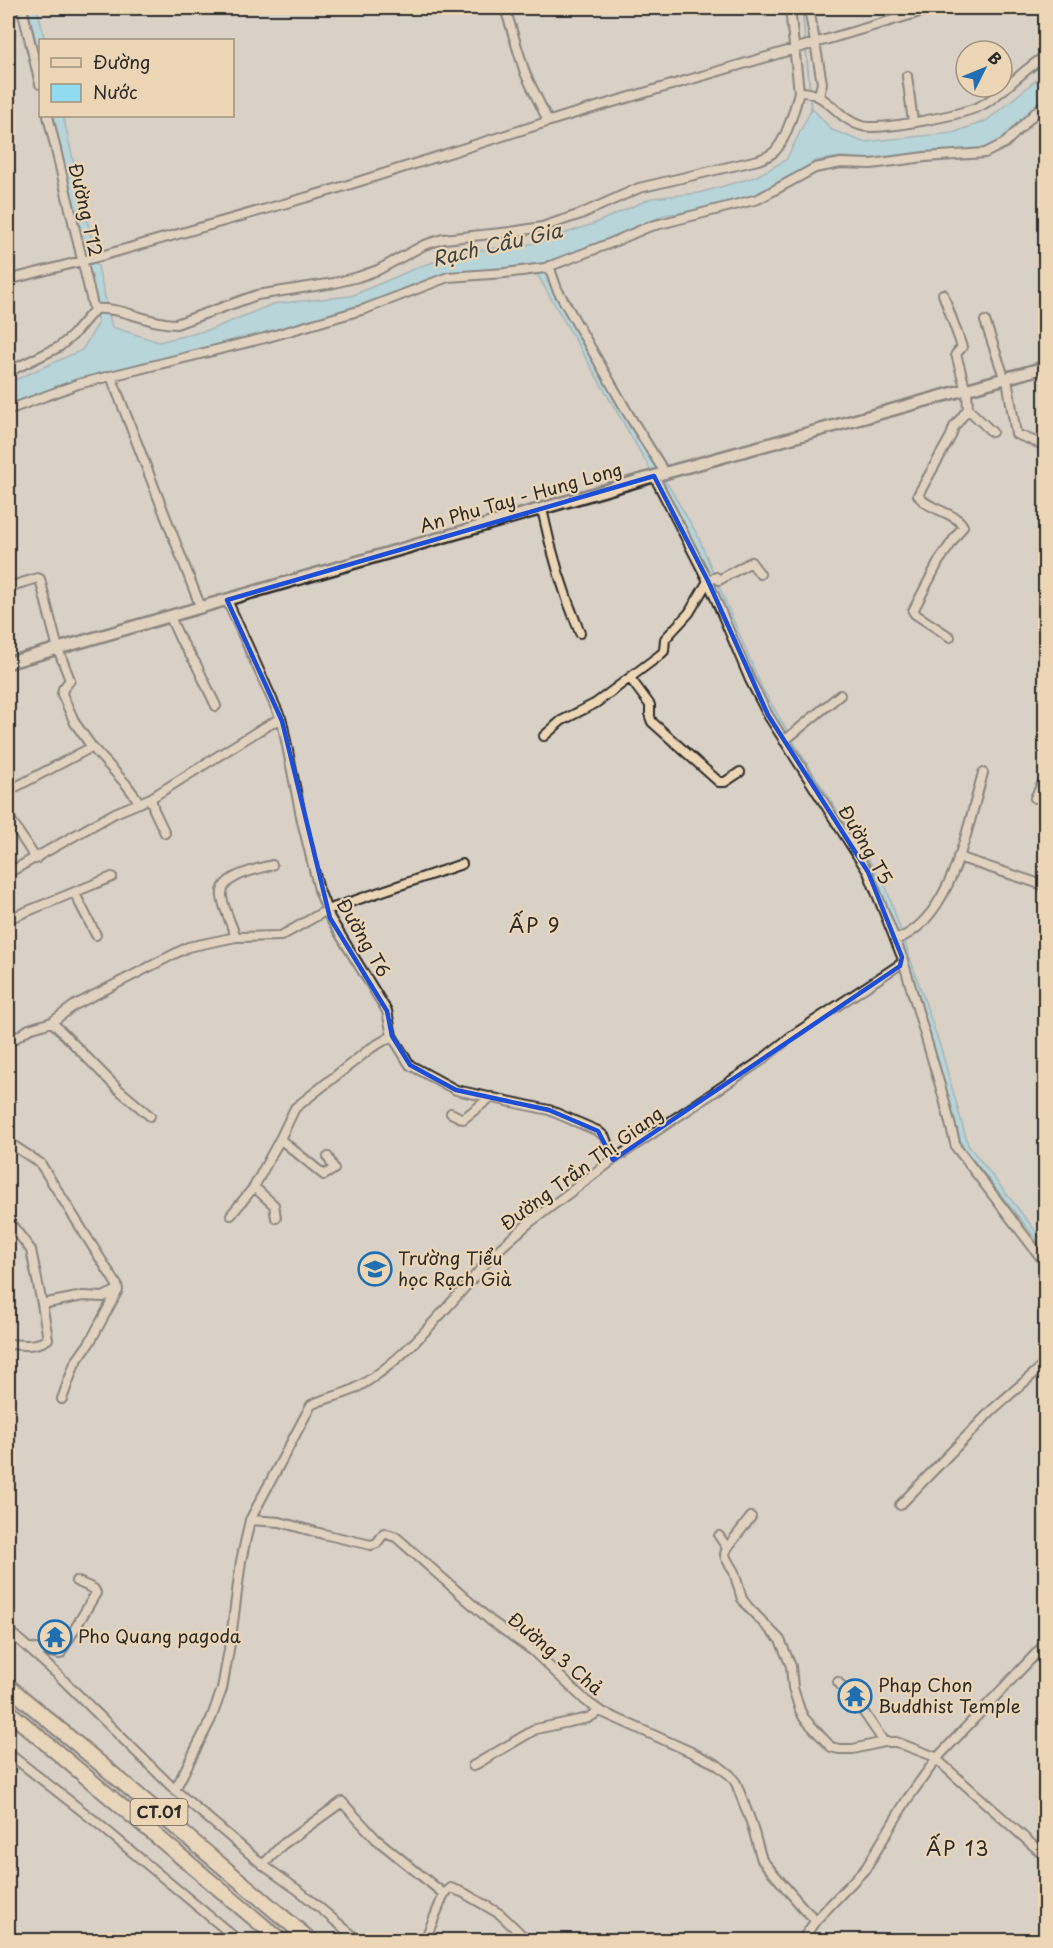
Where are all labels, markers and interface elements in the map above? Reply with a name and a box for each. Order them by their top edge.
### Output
legend [39,39,234,117]
north arrow [954,39,1014,99]
text: B [983,46,1008,70]
text: Đường [93,48,150,75]
text: Nước [93,78,137,105]
street label: Đường T12 [63,160,110,259]
water label: Rạch Cầu Gia [429,214,565,274]
street label: An Phu Tay - Hung Long [416,455,625,538]
street label: Đường T5 [833,799,900,889]
street label: Đường T6 [331,893,398,982]
district label: ẤP 9 [509,910,561,940]
street label: Đường Trần Thị Giang [494,1099,668,1236]
place label: Trường Tiểu học Rạch Già [398,1244,512,1292]
school or university icon: Trường Tiểu học Rạch Già [357,1251,393,1287]
street label: Đường 3 Chả [503,1605,610,1701]
temple icon: Pho Quang pagoda [37,1619,73,1655]
place label: Pho Quang pagoda [78,1622,241,1649]
place label: Phap Chon Buddhist Temple [878,1671,1021,1719]
temple icon: Phap Chon Buddhist Temple [837,1678,873,1714]
road number: CT.01 [130,1799,188,1825]
district label: ẤP 13 [926,1833,990,1863]

